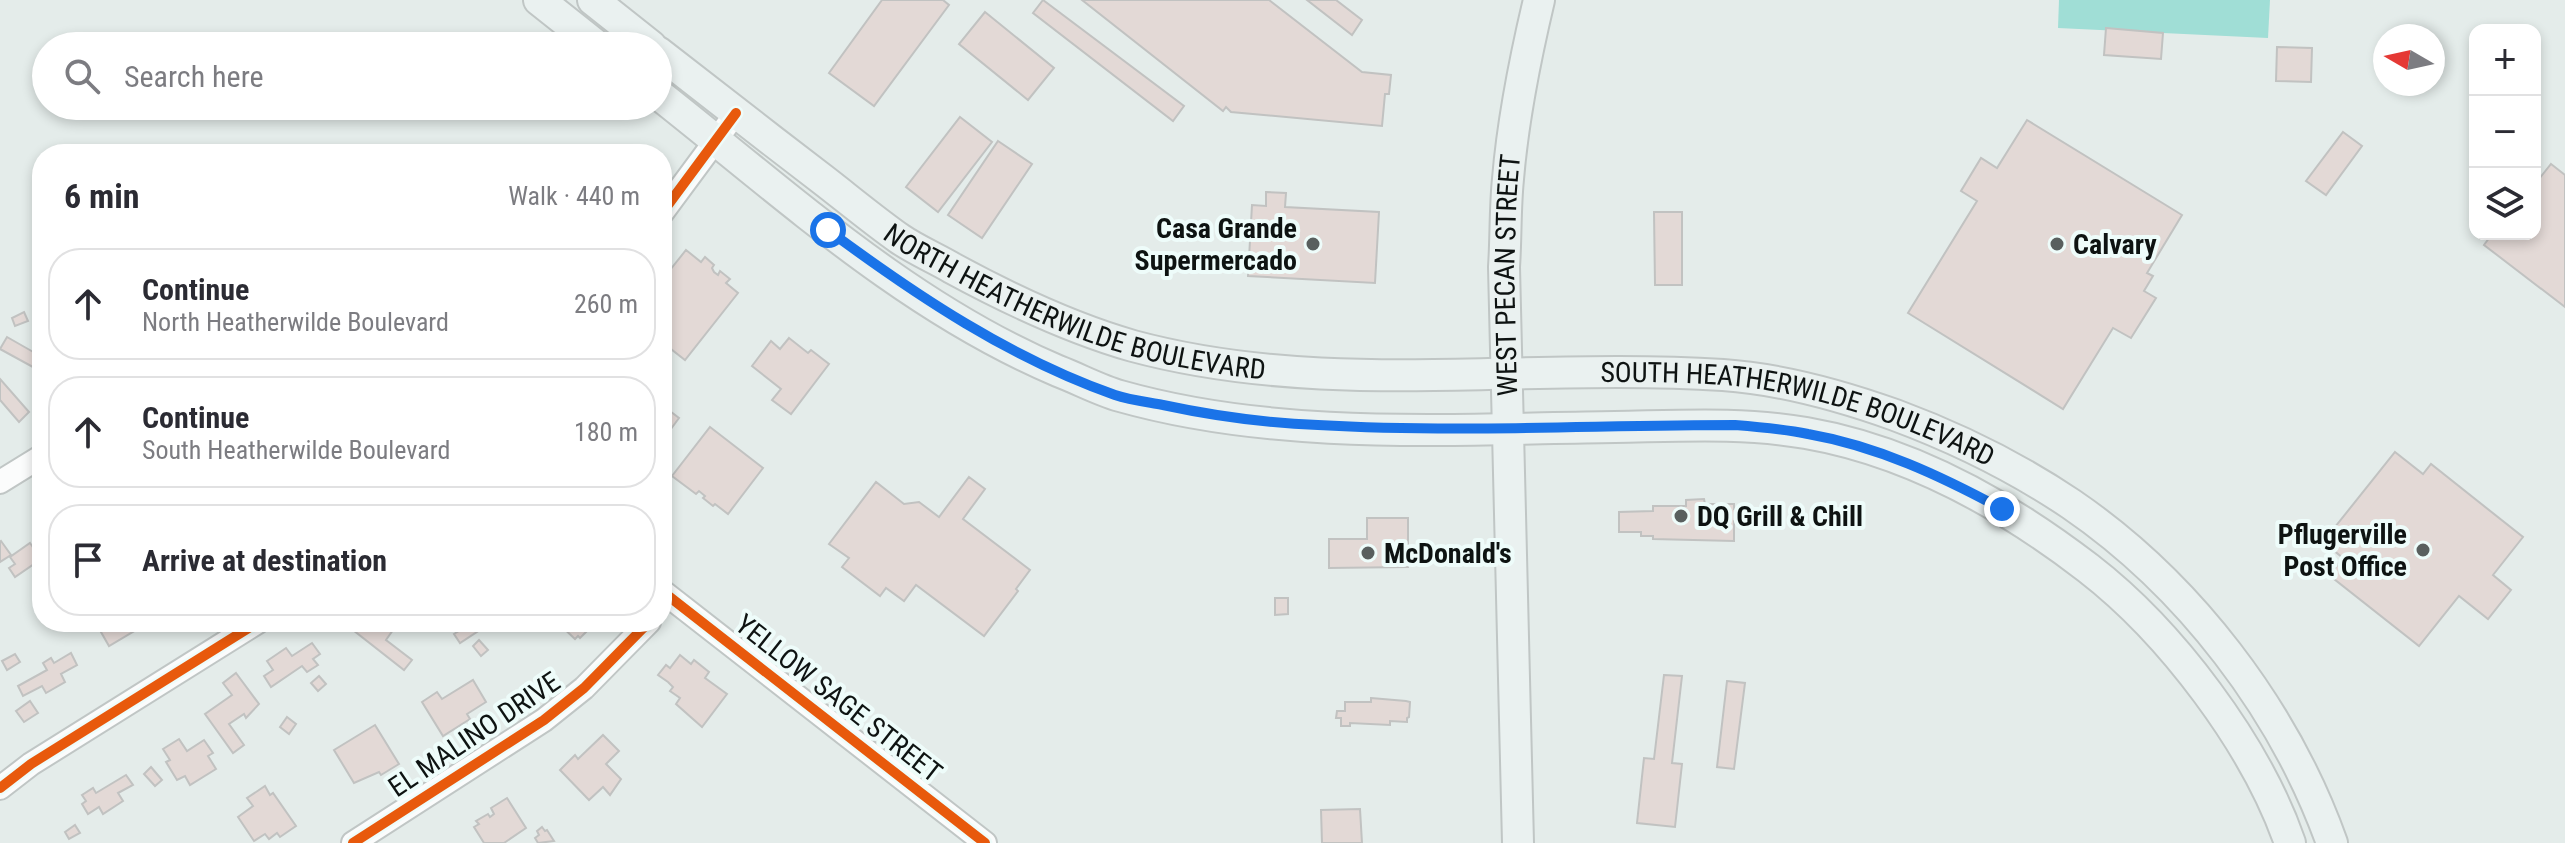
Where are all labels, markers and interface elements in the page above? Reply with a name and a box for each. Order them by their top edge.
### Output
north arrow [2373,24,2445,96]
map controls [2469,24,2541,240]
button: + [2469,24,2541,96]
search box [32,32,672,120]
icon: search [60,54,104,98]
text: Search here [124,59,264,94]
button: − [2469,96,2541,168]
street label: WEST PECAN STREET [1488,153,1527,397]
button: layers [2469,168,2541,240]
text: 6 min [64,176,140,216]
text: Walk · 440 m [508,181,640,211]
route start [810,212,846,248]
place label: Casa Grande Supermercado [1135,212,1297,277]
street label: NORTH HEATHERWILDE BOULEVARD [877,217,1267,386]
place label: Calvary [2073,228,2157,261]
marker: Casa Grande Supermercado [1304,235,1322,253]
marker: Calvary [2048,235,2066,253]
text: Continue [142,272,249,307]
icon: ahead [66,282,110,326]
text: 260 m [574,289,638,319]
text: North Heatherwilde Boulevard [142,307,449,337]
street label: SOUTH HEATHERWILDE BOULEVARD [1600,356,2000,473]
text: Continue [142,400,249,435]
icon: ahead [66,410,110,454]
text: 180 m [574,417,638,447]
text: South Heatherwilde Boulevard [142,435,450,465]
route end [1984,491,2020,527]
place label: DQ Grill & Chill [1697,500,1863,533]
marker: DQ Grill & Chill [1672,507,1690,525]
place label: Pflugerville Post Office [2278,518,2407,583]
place label: McDonald's [1384,537,1512,570]
icon: arrive [66,538,110,582]
marker: Pflugerville Post Office [2414,541,2432,559]
text: Arrive at destination [142,543,387,578]
marker: McDonald's [1359,544,1377,562]
street label: YELLOW SAGE STREET [729,608,949,789]
street label: EL MALINO DRIVE [382,665,566,804]

